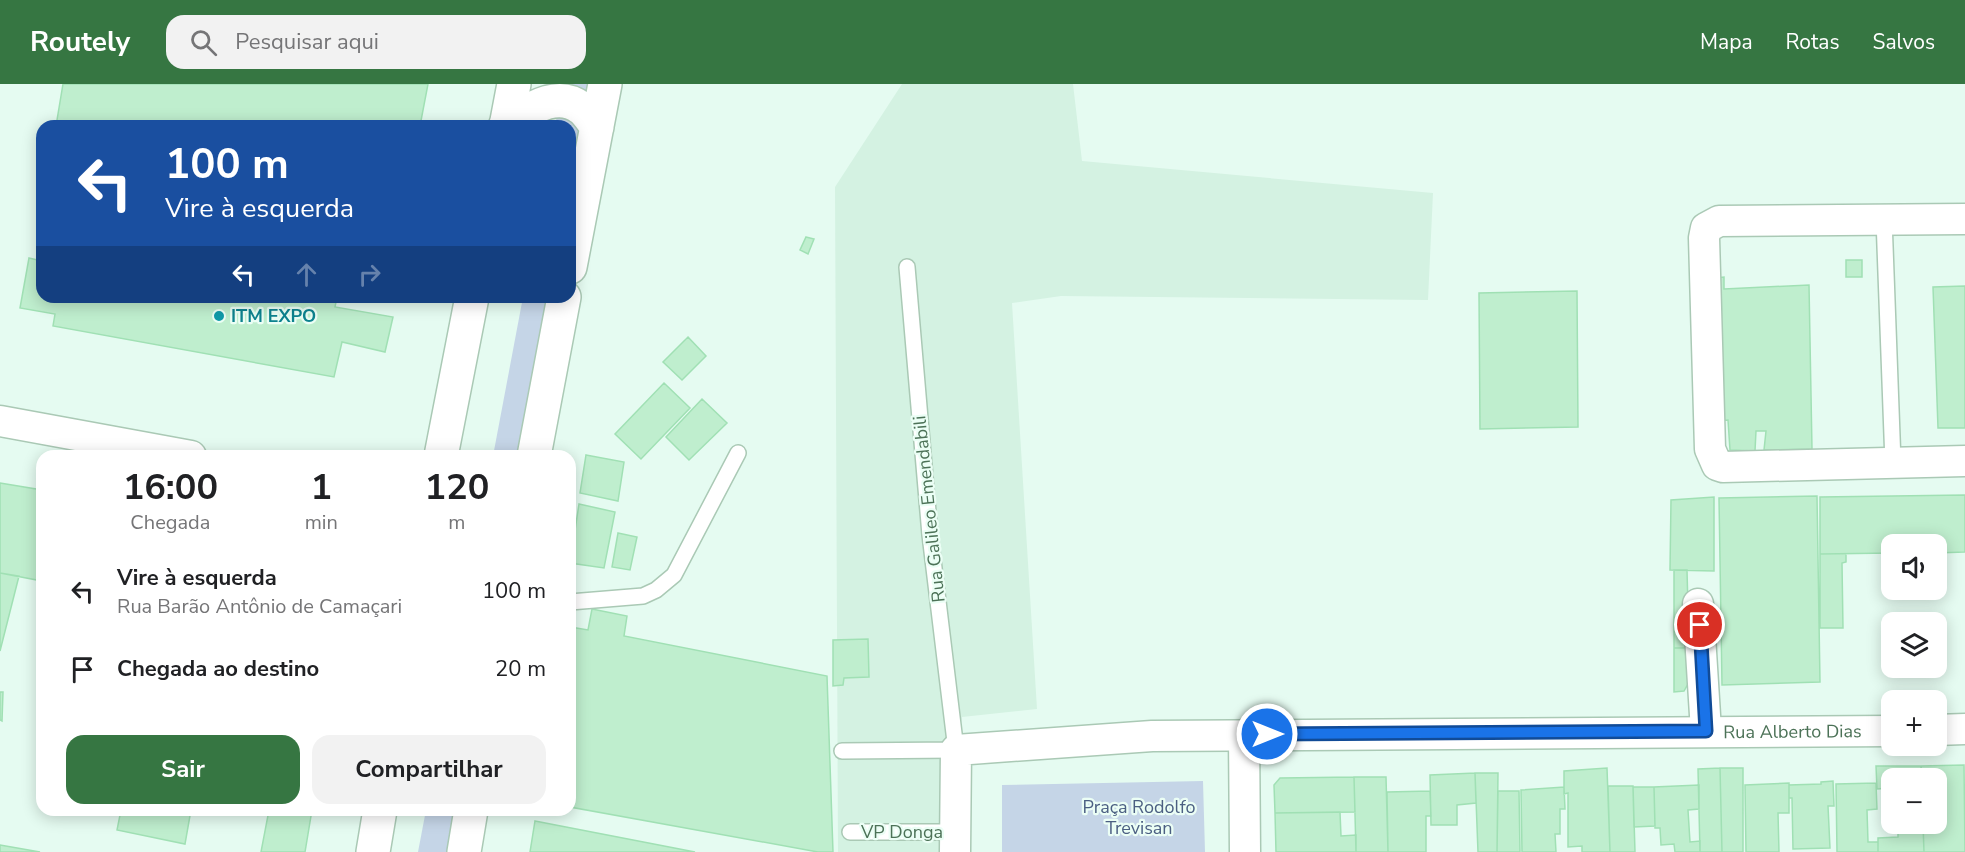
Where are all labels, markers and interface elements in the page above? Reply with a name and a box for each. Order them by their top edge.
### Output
search box [166,15,586,69]
text: Routely [30,23,130,61]
icon: search [187,26,220,59]
text: Pesquisar aqui [235,27,379,57]
text: Mapa [1700,28,1753,56]
text: Rotas [1786,28,1840,56]
text: Salvos [1873,28,1935,56]
text: 100 m [165,136,289,193]
icon: left [66,144,144,222]
text: Vire à esquerda [165,190,354,227]
icon: left [227,258,260,291]
icon: ahead [290,258,323,291]
icon: right [353,258,386,291]
place label: ITM EXPO [231,304,316,328]
marker: ITM EXPO [212,309,226,323]
street label: Rua Galileo Emendabili [907,414,951,604]
text: 16:00 [123,463,218,512]
text: 1 [310,463,332,512]
text: 120 [424,463,489,512]
text: Chegada [130,509,210,536]
text: min [305,509,338,536]
text: m [448,509,465,536]
map controls [1881,534,1947,834]
button: sound [1881,534,1947,600]
text: Vire à esquerda [117,563,277,593]
icon: left [66,575,99,608]
text: 100 m [482,576,546,606]
text: Rua Barão Antônio de Camaçari [117,593,402,620]
pin [1674,599,1725,650]
icon: arrive [1683,608,1716,641]
button: layers [1881,612,1947,678]
icon: arrive [66,653,99,686]
text: Chegada ao destino [117,654,319,684]
text: 20 m [495,654,546,684]
button: + [1881,690,1947,756]
position arrow [1235,702,1299,766]
street label: Rua Alberto Dias [1723,719,1862,744]
button: Sair [66,735,300,804]
button: Compartilhar [312,735,546,804]
button: − [1881,768,1947,834]
park label: Praça Rodolfo Trevisan [1083,795,1195,840]
street label: VP Donga [860,820,943,844]

